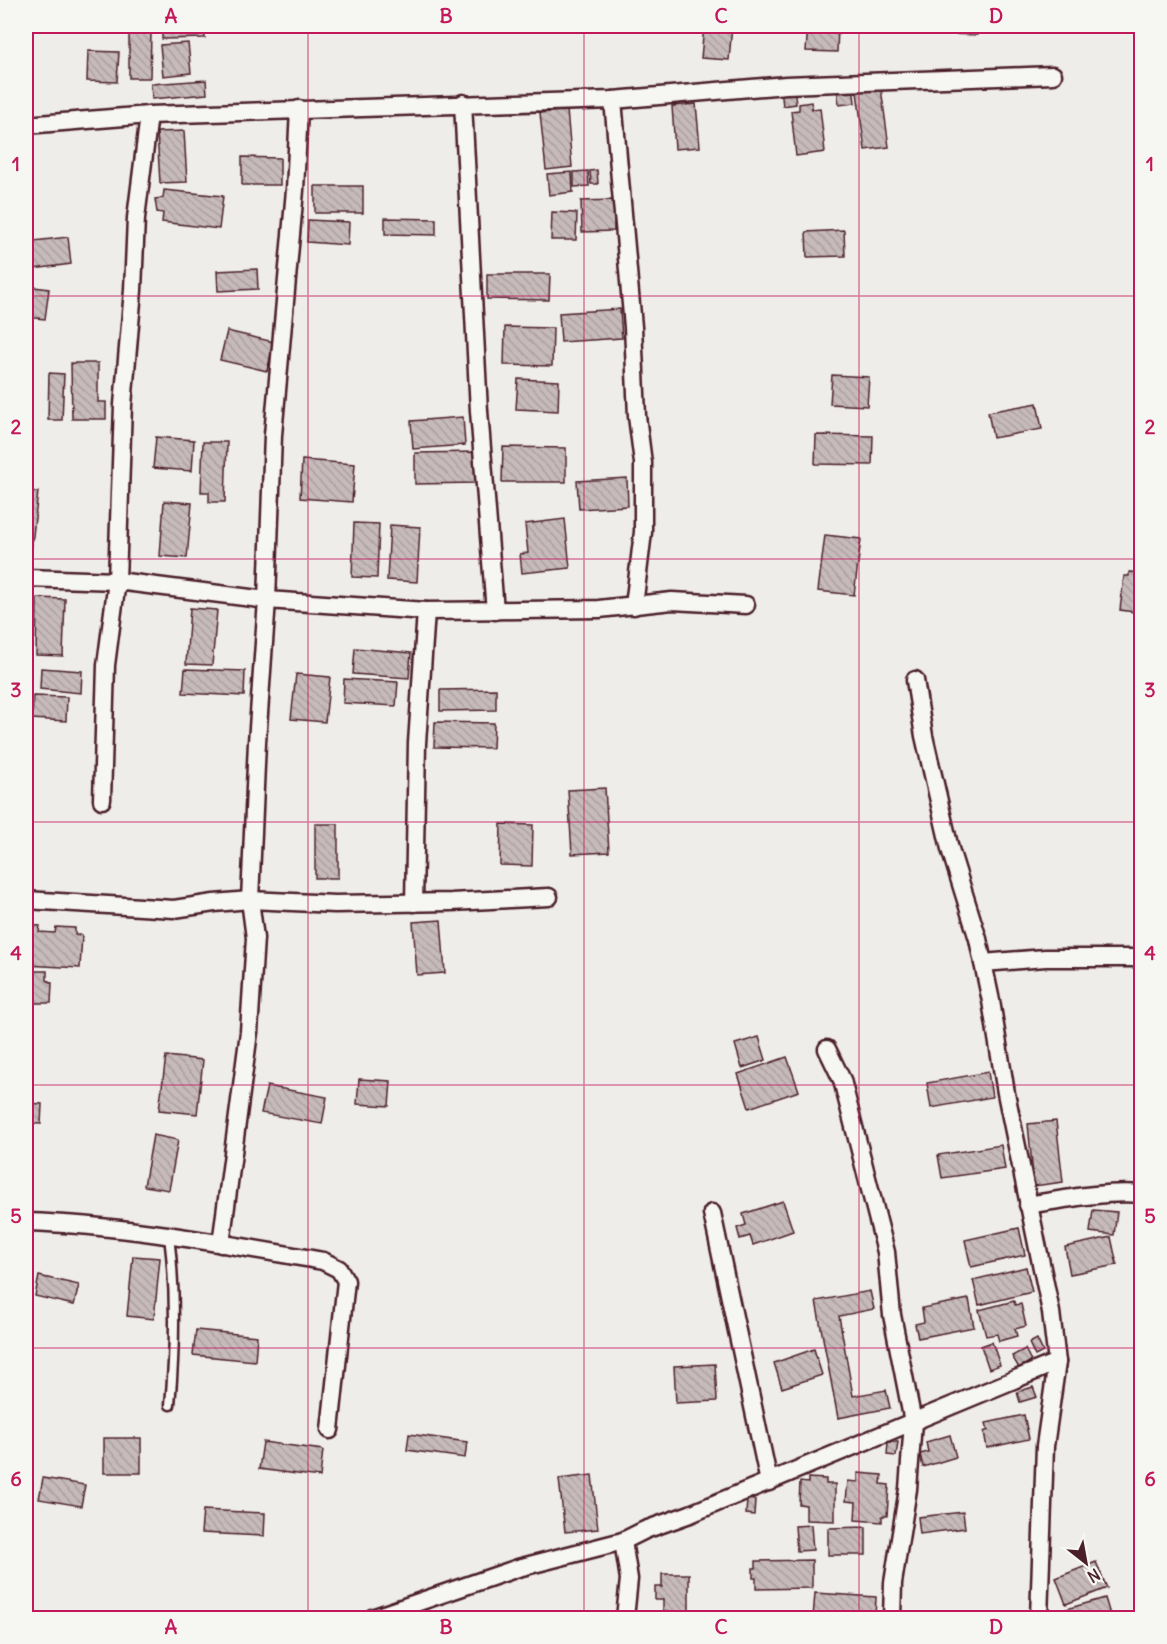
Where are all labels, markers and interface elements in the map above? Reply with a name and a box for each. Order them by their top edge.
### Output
text: A [165,3,178,28]
text: B [439,3,453,28]
text: C [714,3,728,28]
text: D [989,3,1003,28]
text: 1 [12,151,20,176]
text: 1 [1146,151,1154,176]
text: 2 [11,414,22,439]
text: 2 [1145,414,1156,439]
text: 3 [10,677,22,702]
text: 3 [1144,677,1156,702]
text: 4 [10,940,22,965]
text: 4 [1144,940,1156,965]
text: 5 [10,1203,22,1228]
text: 5 [1144,1203,1156,1228]
text: 6 [10,1466,22,1491]
text: 6 [1144,1466,1156,1491]
north arrow [1056,1533,1116,1593]
text: N [1084,1564,1104,1587]
text: A [165,1614,178,1639]
text: B [439,1614,453,1639]
text: C [714,1614,728,1639]
text: D [989,1614,1003,1639]

